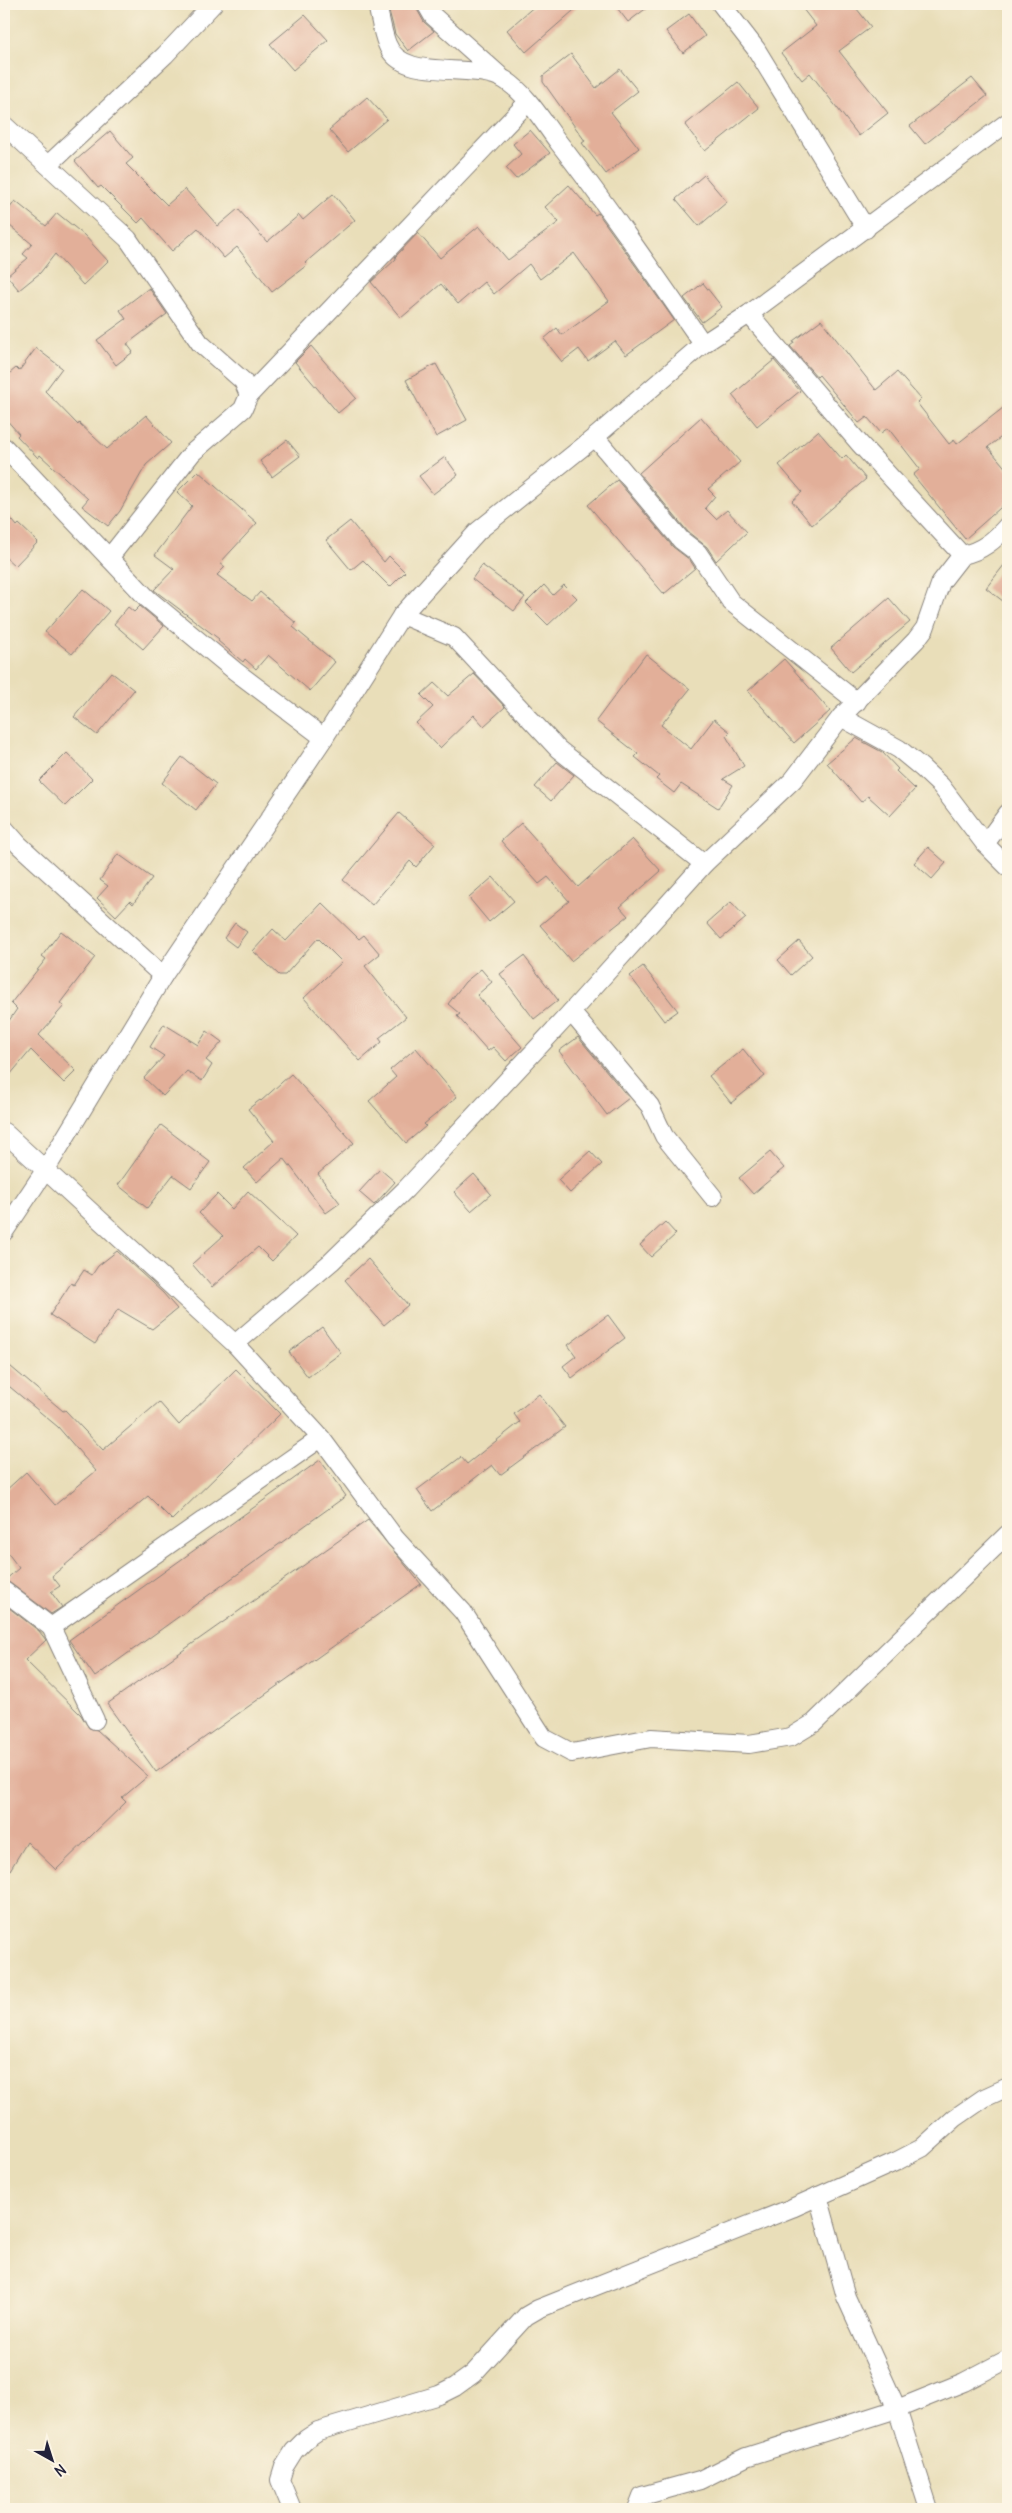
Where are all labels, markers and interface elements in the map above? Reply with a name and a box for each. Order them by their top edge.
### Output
north arrow [28,2436,78,2486]
text: N [51,2460,70,2480]

